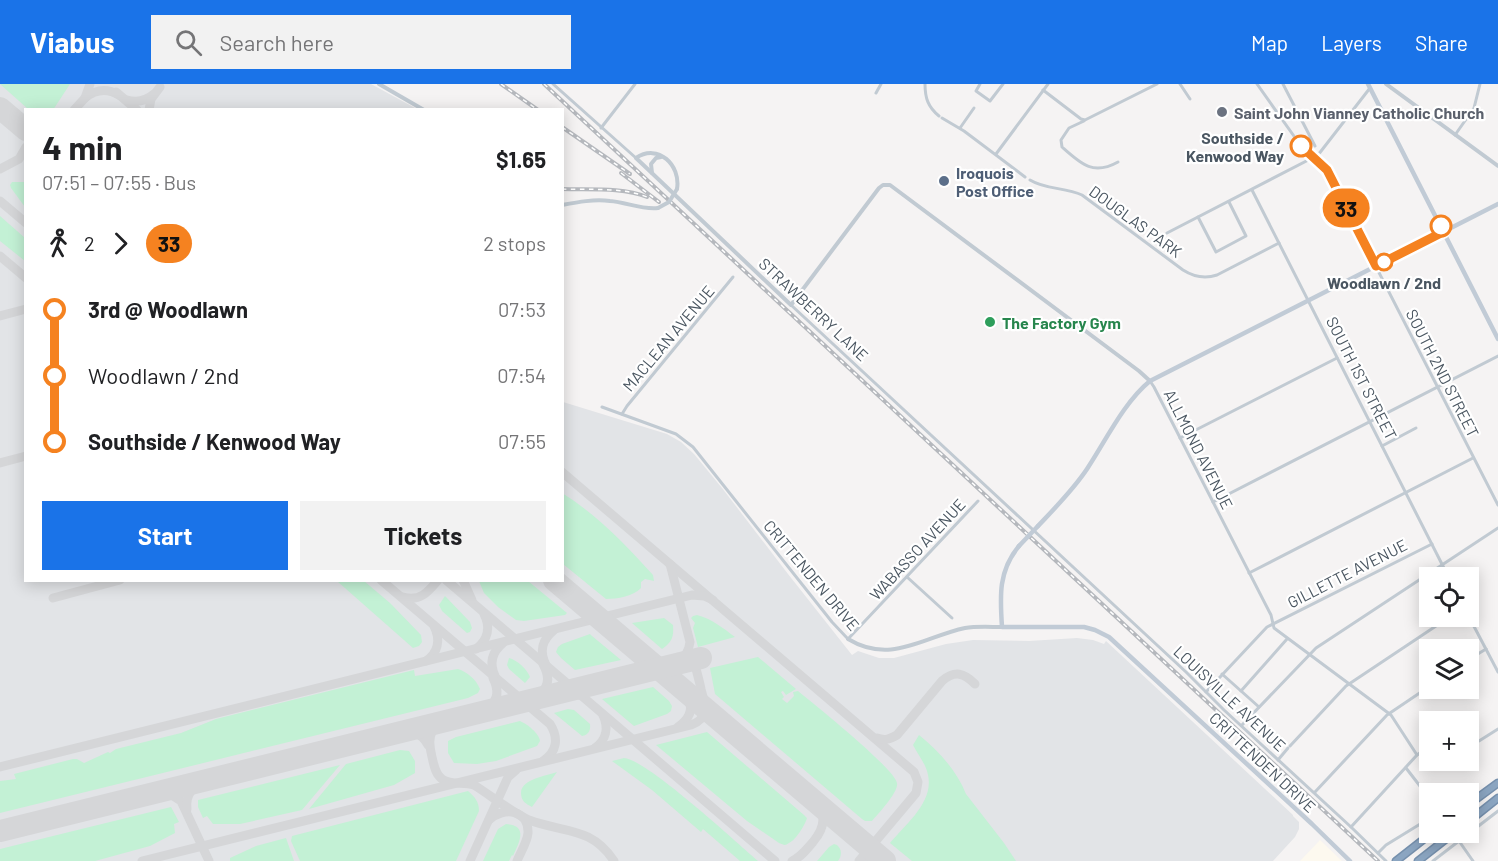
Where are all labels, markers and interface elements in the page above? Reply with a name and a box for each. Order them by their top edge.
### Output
search box [151,15,571,69]
text: Viabus [30,25,115,59]
icon: search [172,26,205,59]
text: Search here [220,29,334,55]
text: Map [1251,30,1288,55]
text: Layers [1321,30,1382,55]
text: Share [1415,30,1468,55]
place label: Saint John Vianney Catholic Church [1234,103,1484,122]
marker: Saint John Vianney Catholic Church [1215,105,1229,119]
text: 4 min [42,127,123,167]
place label: Southside / Kenwood Way [1186,128,1284,165]
marker: Southside / Kenwood Way [1290,135,1312,157]
text: $1.65 [496,146,546,172]
place label: Iroquois Post Office [956,163,1034,200]
text: 07:51 – 07:55 · Bus [42,170,196,194]
marker: Iroquois Post Office [937,174,951,188]
street label: DOUGLAS PARK [1086,181,1186,261]
line badge: 33 [1319,188,1373,228]
text: 33 [1335,196,1357,221]
unlabelled marker [1430,215,1452,237]
icon: walk [42,227,75,260]
icon: forward [104,227,137,260]
text: 2 [84,231,95,255]
text: 33 [158,231,180,256]
text: 2 stops [483,231,546,255]
street label: STRAWBERRY LANE [755,253,873,365]
marker: Woodlawn / 2nd [1375,253,1393,271]
place label: Woodlawn / 2nd [1327,273,1441,292]
street label: MACLEAN AVENUE [618,281,718,395]
text: 3rd @ Woodlawn [88,296,248,322]
text: 07:53 [498,297,546,321]
street label: SOUTH 2ND STREET [1403,306,1483,440]
place label: The Factory Gym [1002,313,1121,332]
street label: SOUTH 1ST STREET [1323,313,1401,443]
marker: The Factory Gym [983,315,997,329]
text: Woodlawn / 2nd [88,362,239,388]
text: 07:54 [497,363,546,387]
street label: ALLMOND AVENUE [1161,386,1237,512]
text: Southside / Kenwood Way [88,428,341,454]
text: 07:55 [498,429,546,453]
street label: WABASSO AVENUE [865,494,969,604]
button: Start [42,501,288,570]
button: Tickets [300,501,546,570]
street label: CRITTENDEN DRIVE [760,516,864,634]
street label: GILLETTE AVENUE [1284,535,1410,611]
map controls [1419,567,1479,843]
button: locate [1419,567,1479,627]
button: layers [1419,639,1479,699]
street label: LOUISVILLE AVENUE [1170,641,1290,755]
street label: CRITTENDEN DRIVE [1206,708,1320,816]
button: + [1419,711,1479,771]
button: − [1419,783,1479,843]

